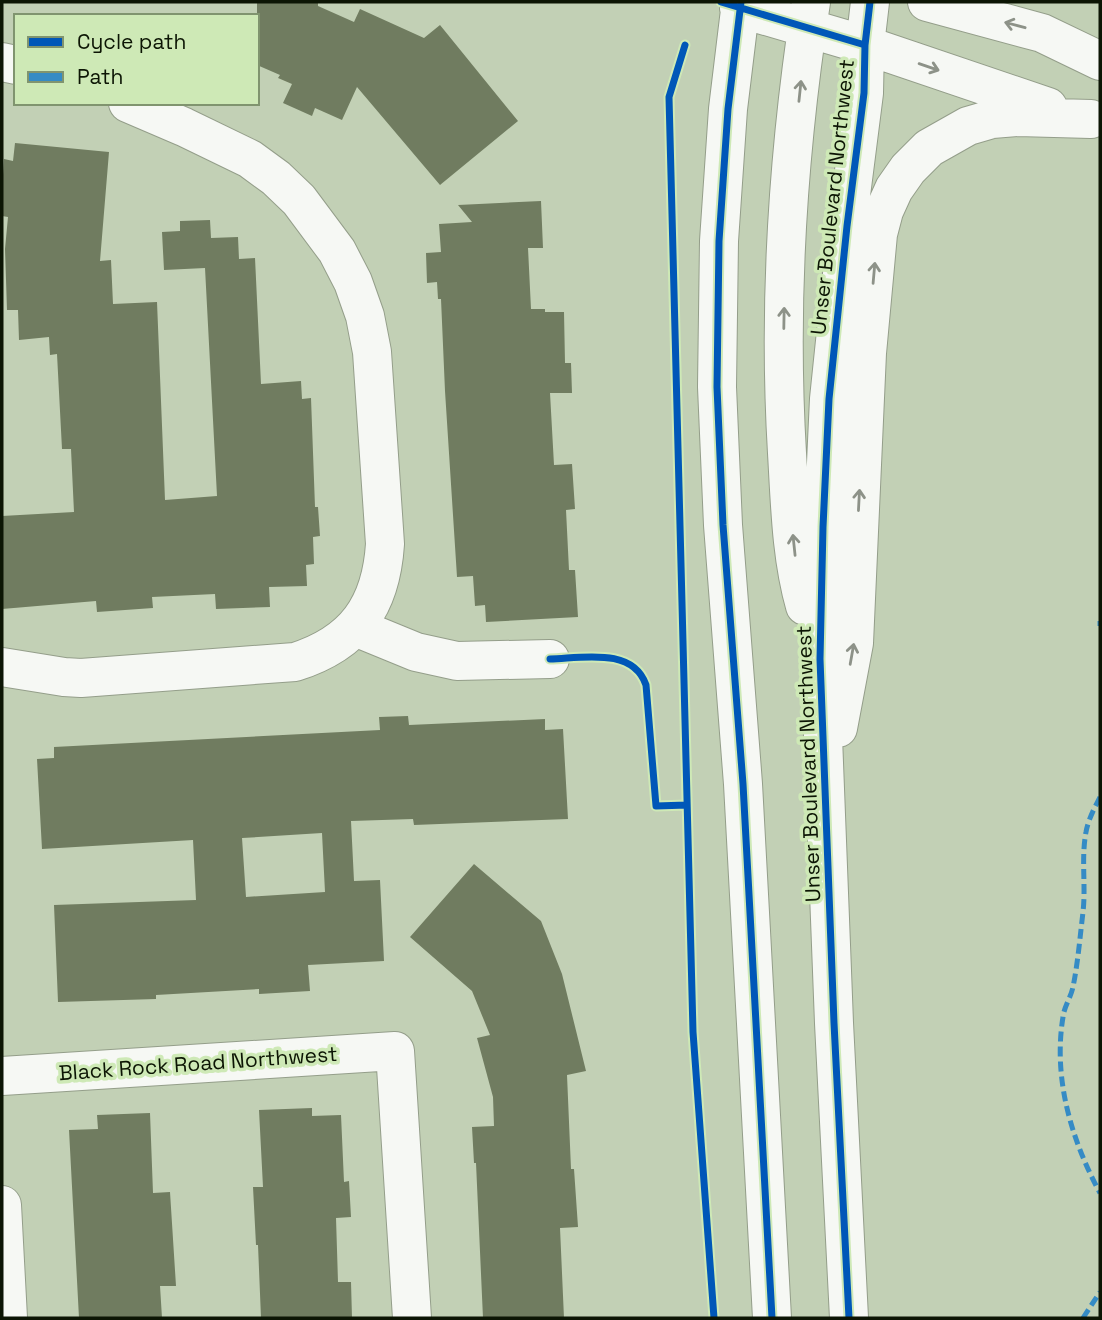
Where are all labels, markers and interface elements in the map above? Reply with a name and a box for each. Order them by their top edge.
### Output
legend [14,14,259,105]
one-way arrow [1004,18,1026,31]
text: Cycle path [77,28,186,55]
street label: Unser Boulevard Northwest [804,58,860,336]
one-way arrow [918,62,940,74]
text: Path [77,63,123,90]
one-way arrow [794,80,807,103]
one-way arrow [868,263,881,285]
one-way arrow [777,306,790,329]
one-way arrow [853,489,866,512]
one-way arrow [788,534,801,557]
street label: Unser Boulevard Northwest [790,625,826,903]
one-way arrow [846,643,859,666]
street label: Black Rock Road Northwest [58,1040,338,1086]

